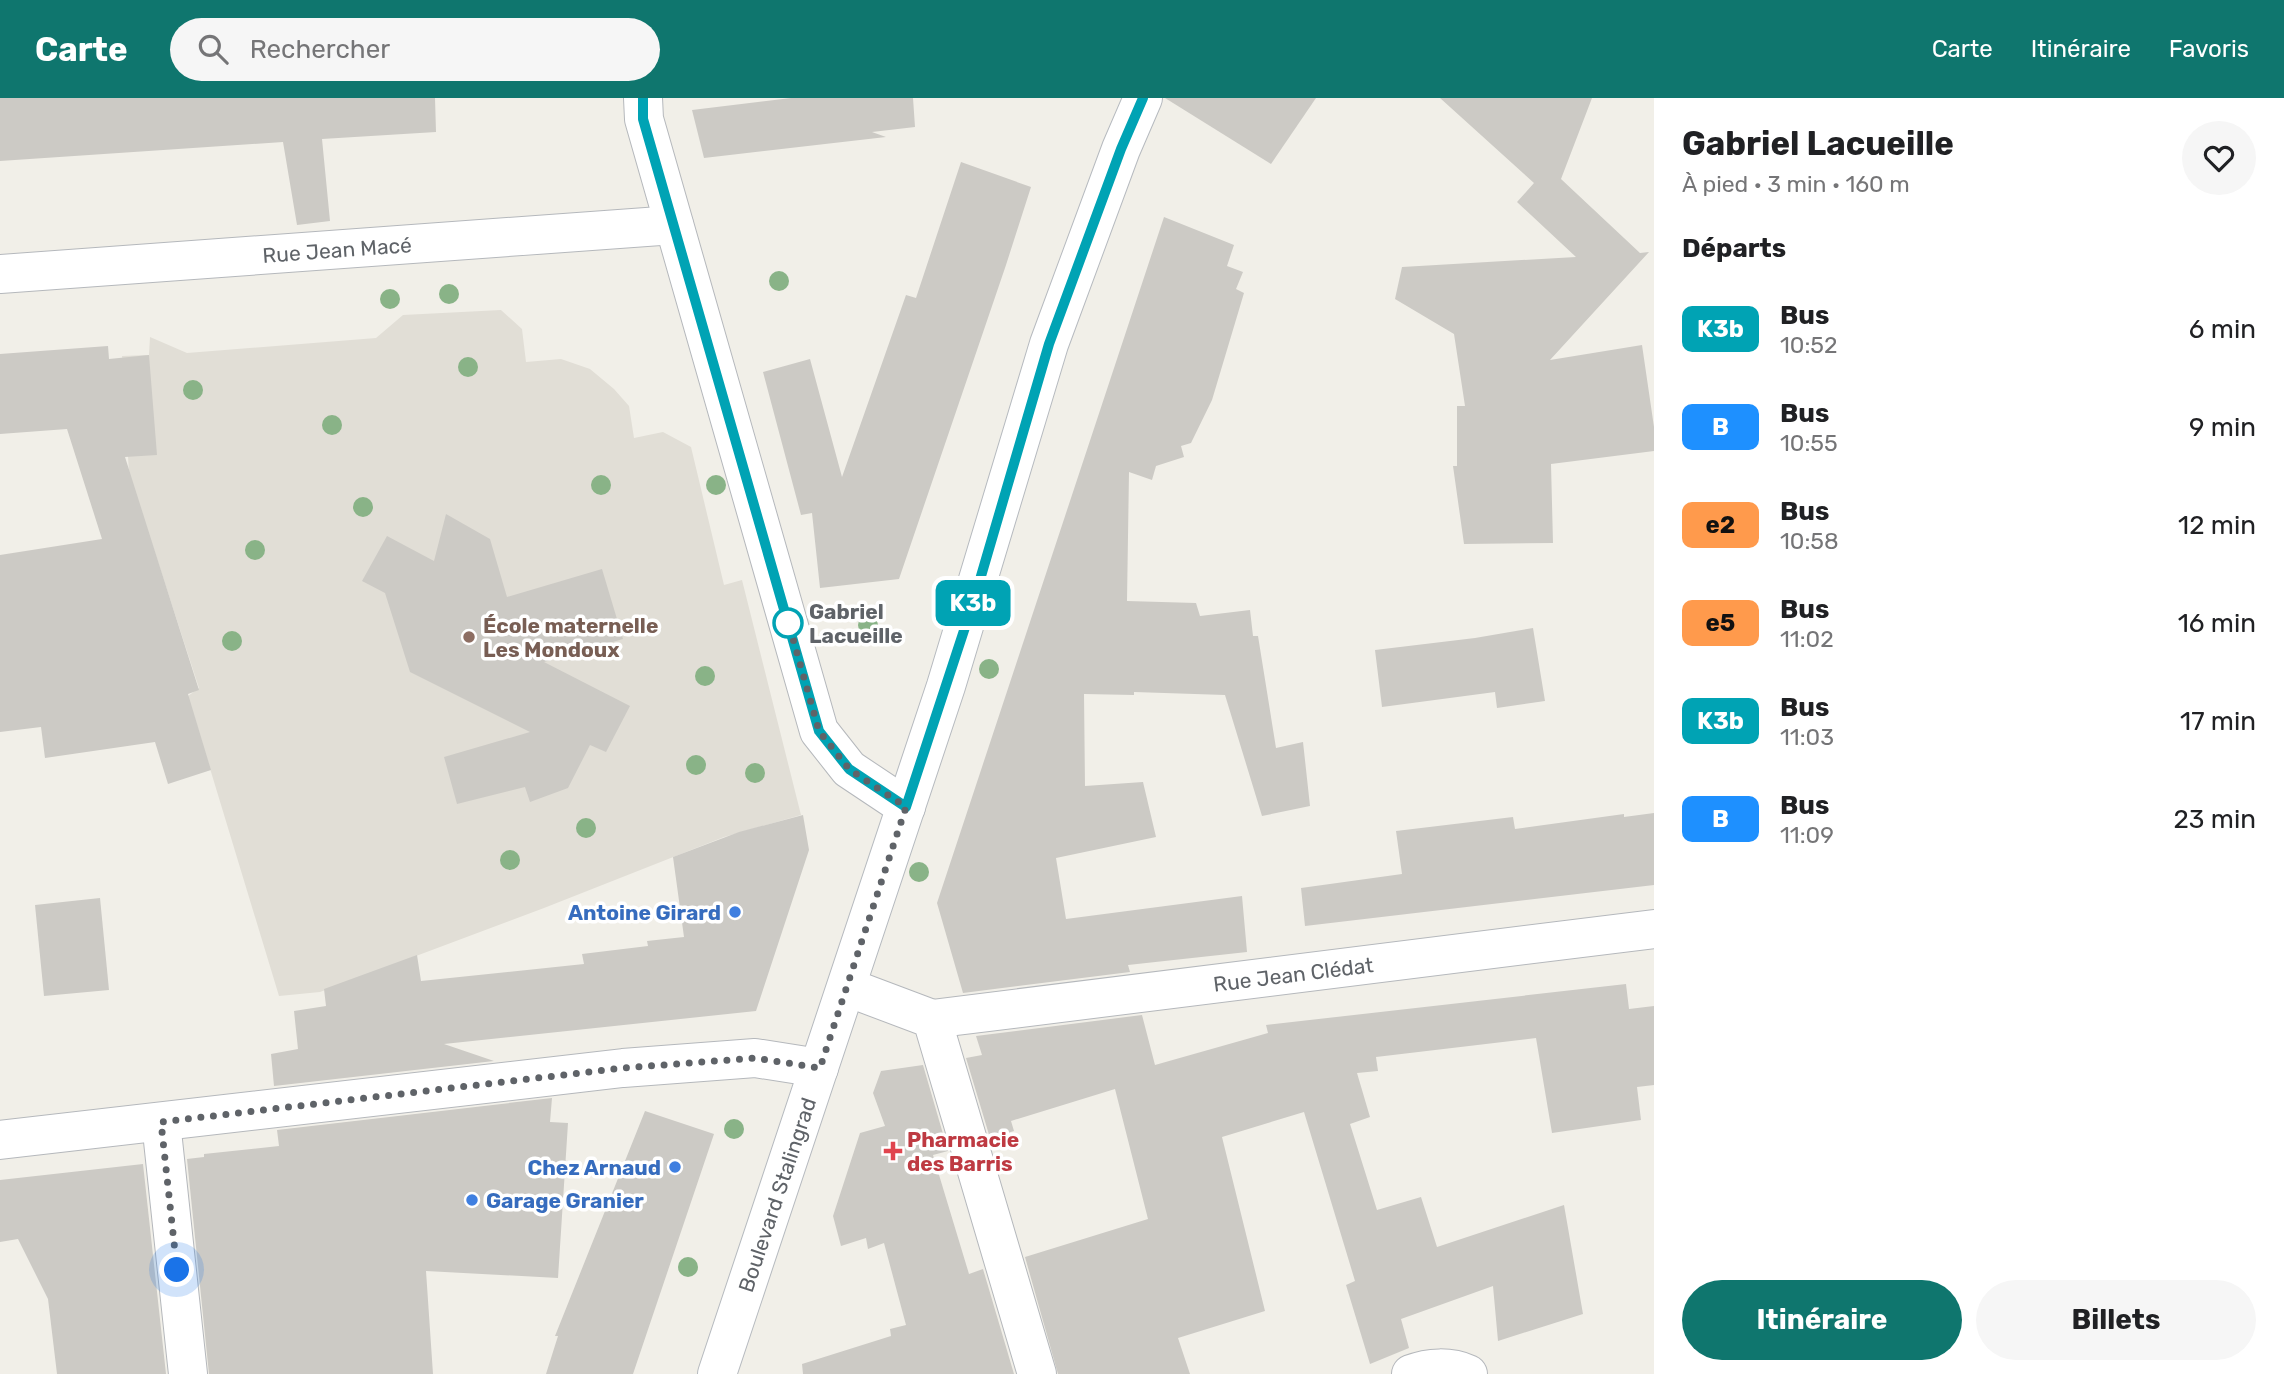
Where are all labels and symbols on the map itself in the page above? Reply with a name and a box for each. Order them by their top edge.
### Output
street label: Rue Jean Macé [262,232,413,267]
line badge: K3b [933,580,1013,626]
place label: Gabriel Lacueille [809,599,903,648]
marker: Gabriel Lacueille [773,608,803,638]
place label: École maternelle Les Mondoux [483,613,658,662]
marker: École maternelle Les Mondoux [461,629,477,645]
place label: Antoine Girard [568,900,721,925]
marker: Antoine Girard [727,904,743,920]
street label: Rue Jean Clédat [1212,952,1375,996]
street label: Boulevard Stalingrad [733,1094,821,1295]
place label: Pharmacie des Barris [907,1127,1019,1176]
marker: Pharmacie des Barris [885,1143,901,1159]
place label: Chez Arnaud [527,1155,661,1180]
marker: Chez Arnaud [667,1159,683,1175]
place label: Garage Granier [486,1188,644,1213]
marker: Garage Granier [464,1192,480,1208]
your location [159,1252,194,1287]

